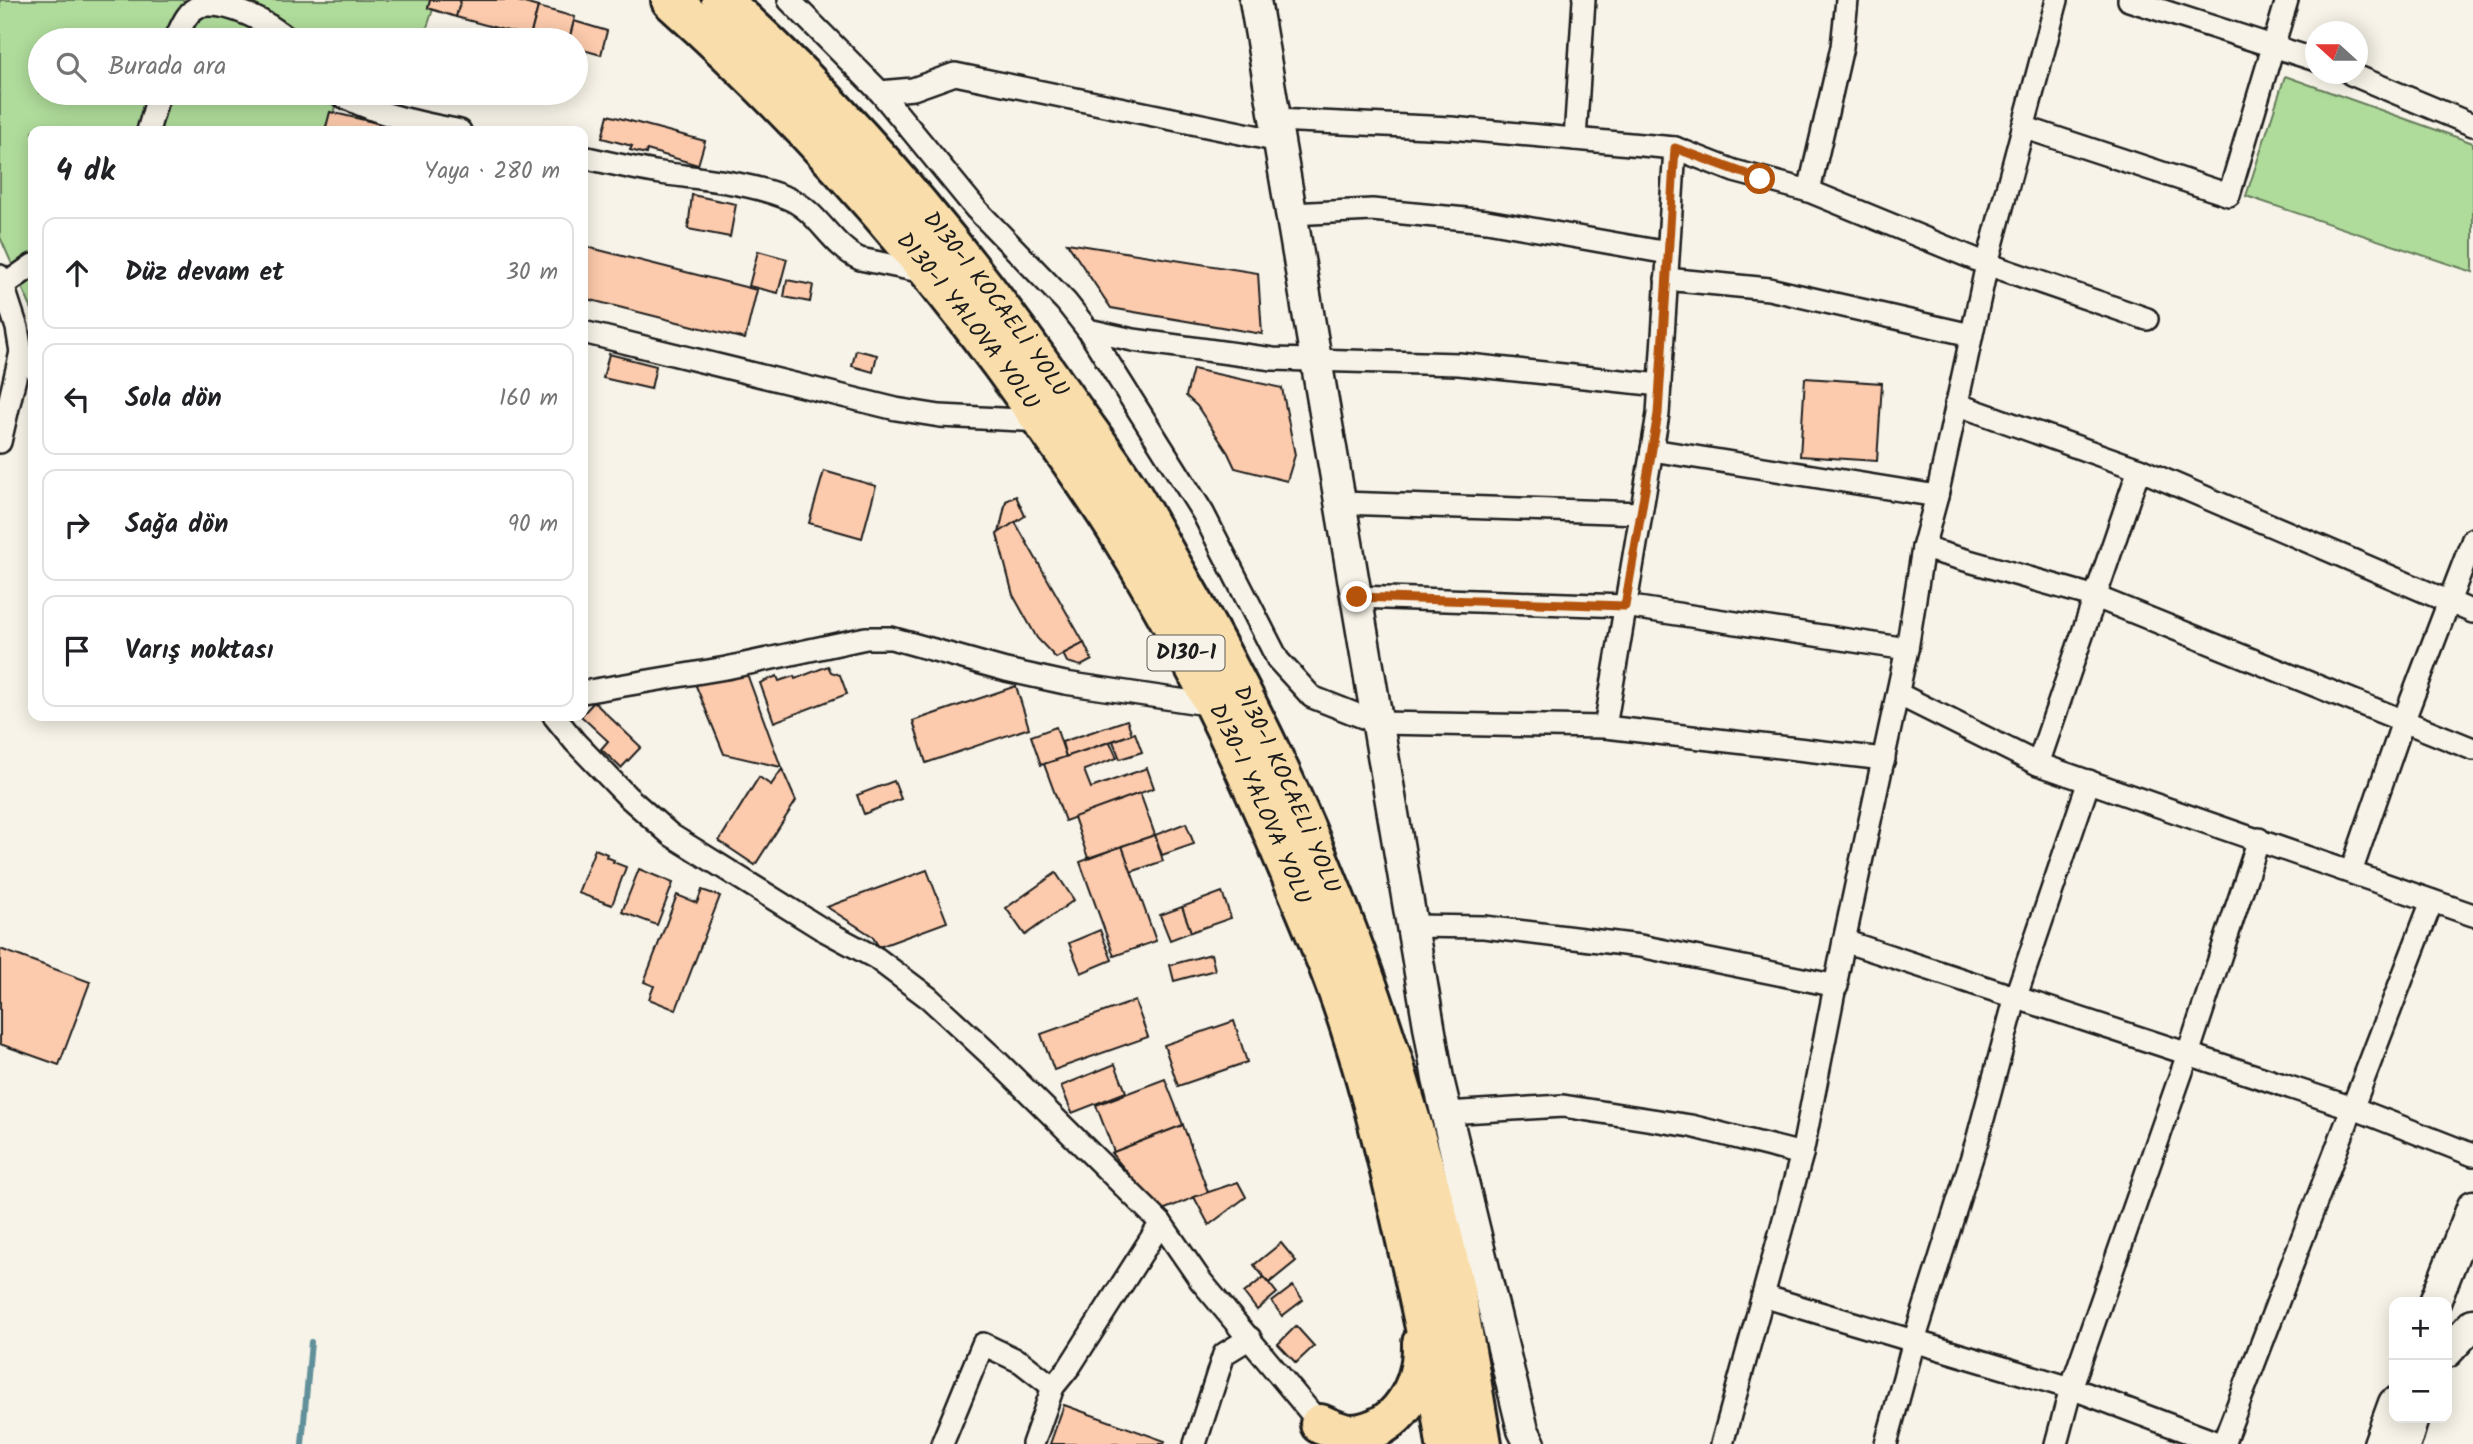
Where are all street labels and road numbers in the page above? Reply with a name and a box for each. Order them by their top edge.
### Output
street label: D130-1 KOCAELİ YOLU [913,204,1077,406]
street label: D130-1 YALOVA YOLU [887,225,1048,418]
road number: D130-1 [1148,636,1224,670]
street label: D130-1 KOCAELİ YOLU [1223,679,1349,899]
street label: D130-1 YALOVA YOLU [1198,698,1320,911]

